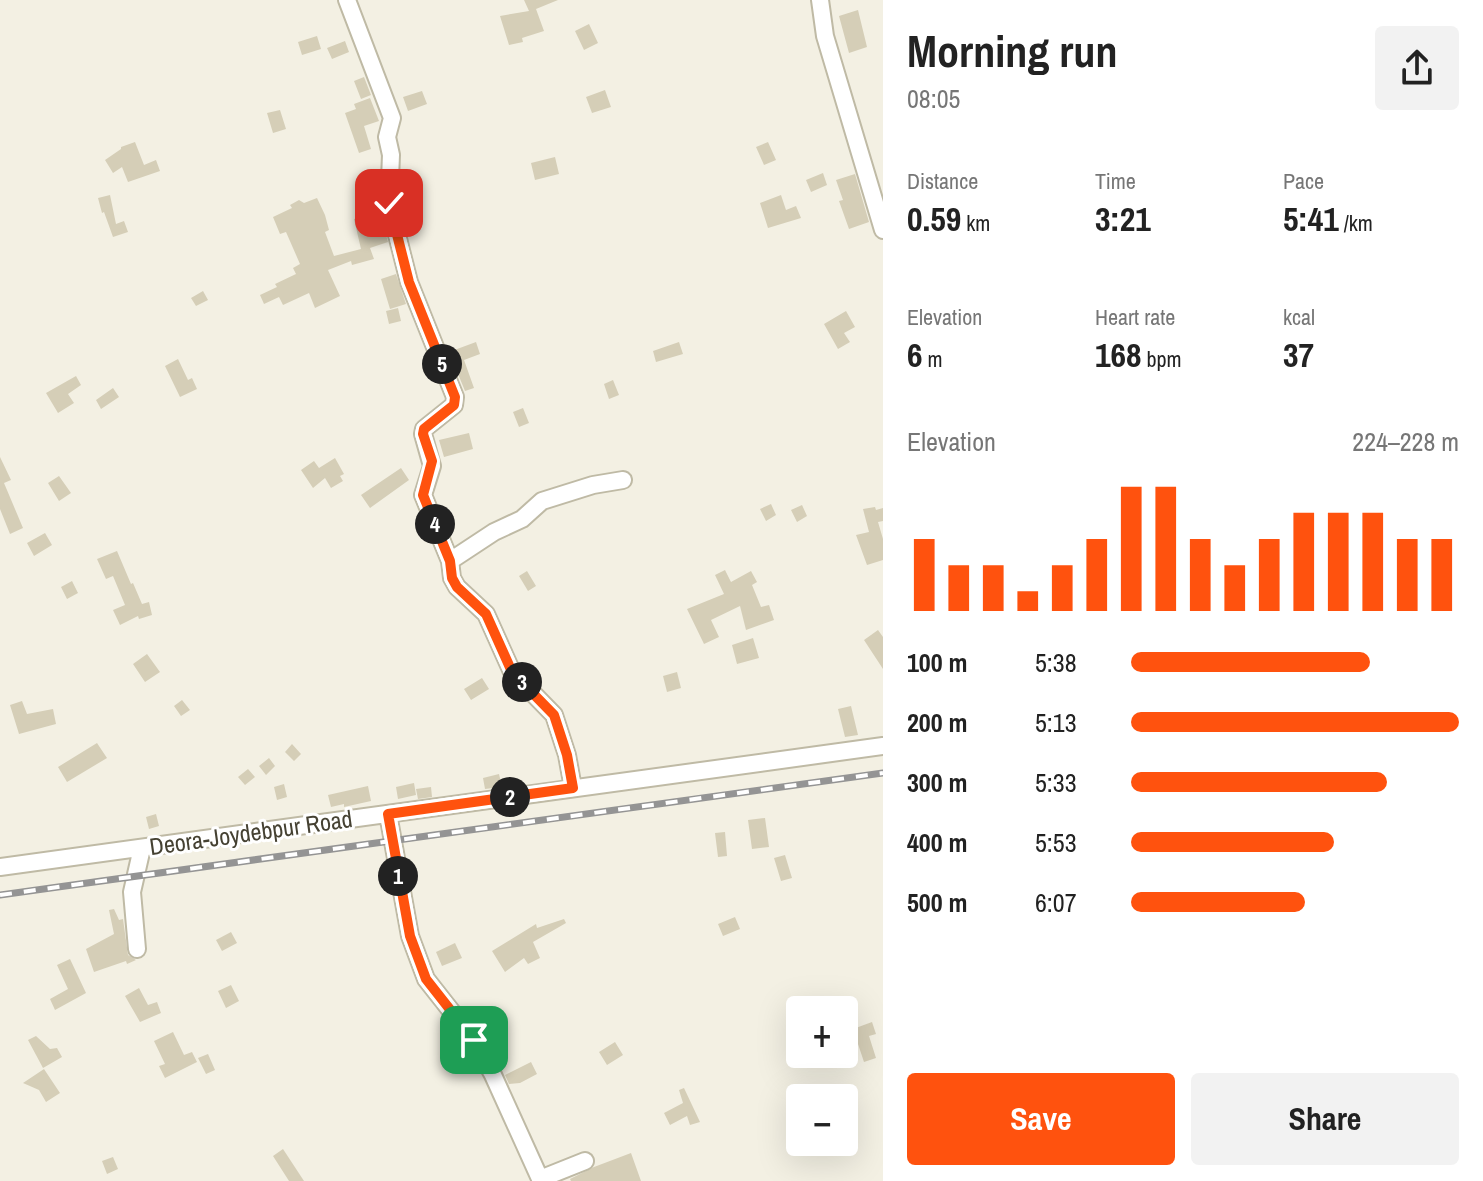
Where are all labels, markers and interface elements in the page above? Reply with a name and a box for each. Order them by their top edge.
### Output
text: Morning run [907,21,1117,81]
button: share [1375,26,1459,110]
text: 08:05 [907,81,960,116]
text: Distance [907,166,978,196]
text: Time [1095,166,1136,196]
text: Pace [1283,166,1324,196]
pin [355,169,423,237]
icon: check [367,181,411,225]
text: 0.59 [907,196,961,242]
text: 3:21 [1095,196,1151,242]
text: 5:41 [1283,196,1339,242]
text: km [961,208,990,238]
text: /km [1339,208,1373,238]
text: Elevation [907,302,982,332]
text: Heart rate [1095,302,1175,332]
text: kcal [1283,302,1315,332]
text: 6 [907,332,923,378]
text: 168 [1095,332,1142,378]
text: 37 [1283,332,1314,378]
pin: 5 [422,344,462,384]
text: m [923,344,943,374]
text: bpm [1142,344,1182,374]
text: 5 [437,349,447,379]
text: Elevation [907,424,996,459]
text: 224–228 m [1352,424,1459,459]
pin: 4 [415,504,455,544]
text: 4 [430,509,440,539]
text: 100 m [907,645,967,680]
text: 5:38 [1035,645,1077,680]
pin: 3 [502,662,542,702]
text: 3 [517,667,527,697]
text: 200 m [907,705,967,740]
text: 5:13 [1035,705,1077,740]
text: 300 m [907,765,967,800]
text: 5:33 [1035,765,1077,800]
pin: 2 [490,777,530,817]
text: 2 [505,782,515,812]
street label: Deora-Joydebpur Road [147,802,354,862]
text: 400 m [907,825,967,860]
text: 5:53 [1035,825,1077,860]
pin: 1 [378,856,418,896]
text: 1 [393,861,403,891]
text: 500 m [907,885,967,920]
text: 6:07 [1035,885,1077,920]
map controls [786,996,858,1156]
button: + [786,996,858,1068]
pin [440,1006,508,1074]
icon: arrive [452,1018,496,1062]
button: Save [907,1073,1175,1165]
button: Share [1191,1073,1459,1165]
button: − [786,1084,858,1156]

